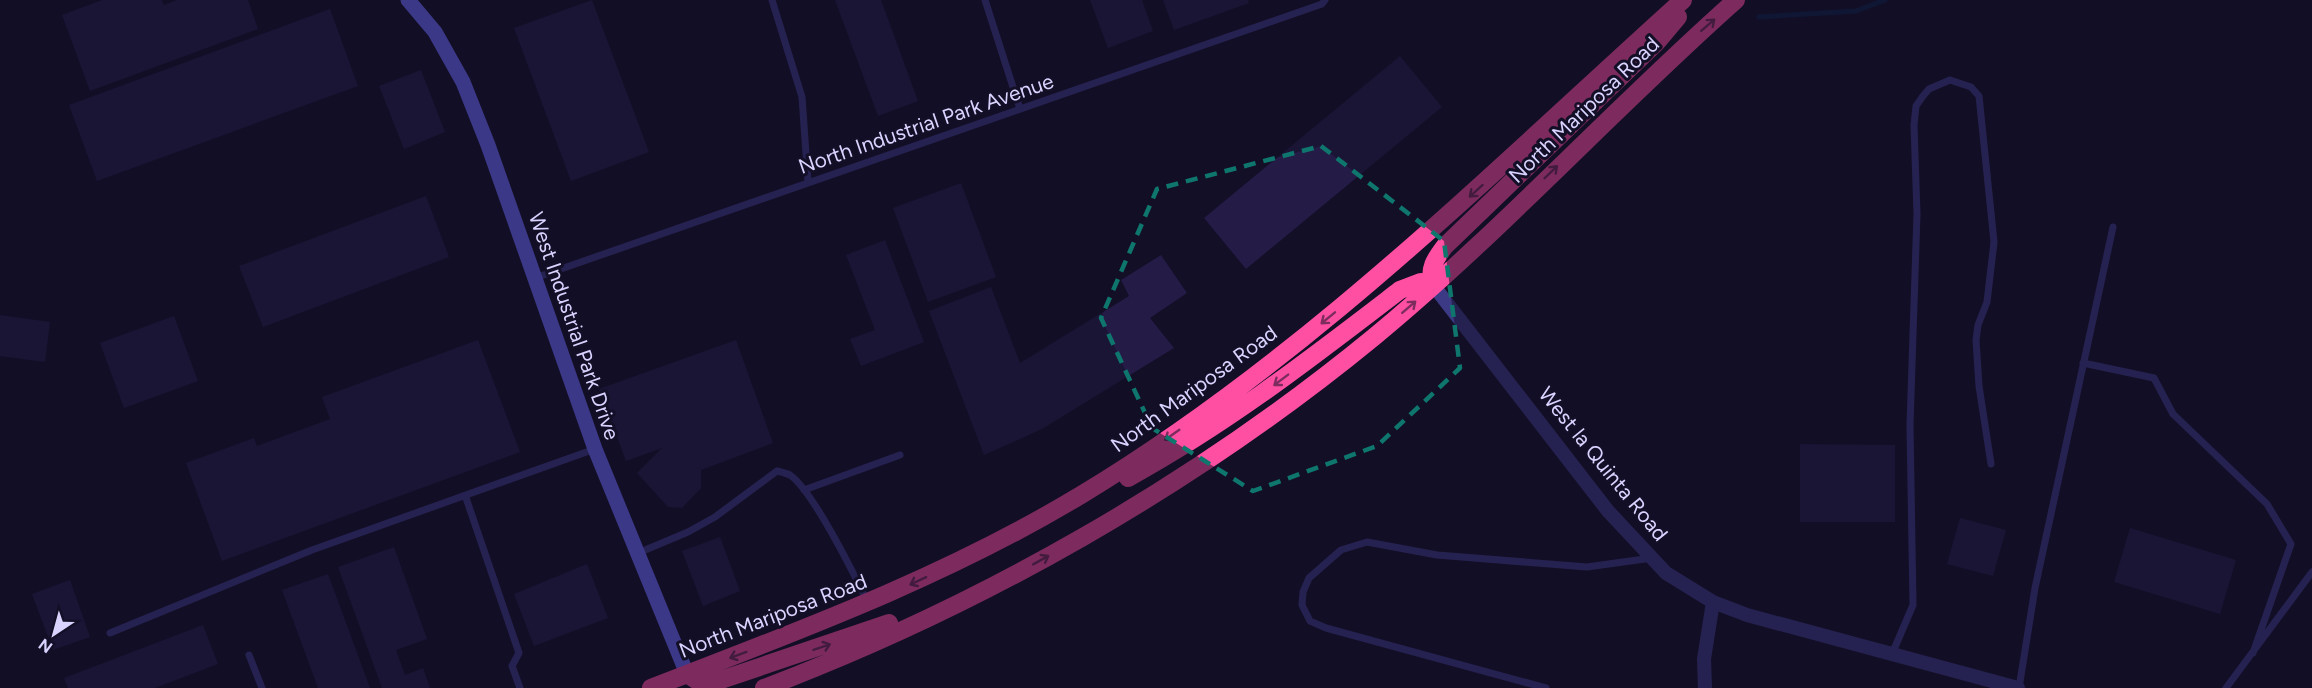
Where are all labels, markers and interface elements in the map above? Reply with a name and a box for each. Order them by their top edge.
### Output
one-way arrow [1700,18,1715,32]
street label: North Mariposa Road [1503,31,1664,188]
street label: North Industrial Park Avenue [795,68,1057,179]
one-way arrow [1544,165,1559,179]
one-way arrow [1468,184,1483,198]
street label: West Industrial Park Drive [524,209,625,443]
one-way arrow [1401,300,1416,314]
one-way arrow [1320,311,1336,324]
street label: North Mariposa Road [1106,320,1282,457]
one-way arrow [1273,374,1289,387]
street label: West la Quinta Road [1534,382,1673,546]
one-way arrow [1164,429,1181,441]
one-way arrow [1032,554,1049,566]
street label: North Mariposa Road [675,568,870,663]
one-way arrow [909,576,928,587]
north arrow [24,604,84,664]
text: N [35,634,56,657]
one-way arrow [812,640,830,651]
one-way arrow [729,651,748,662]

